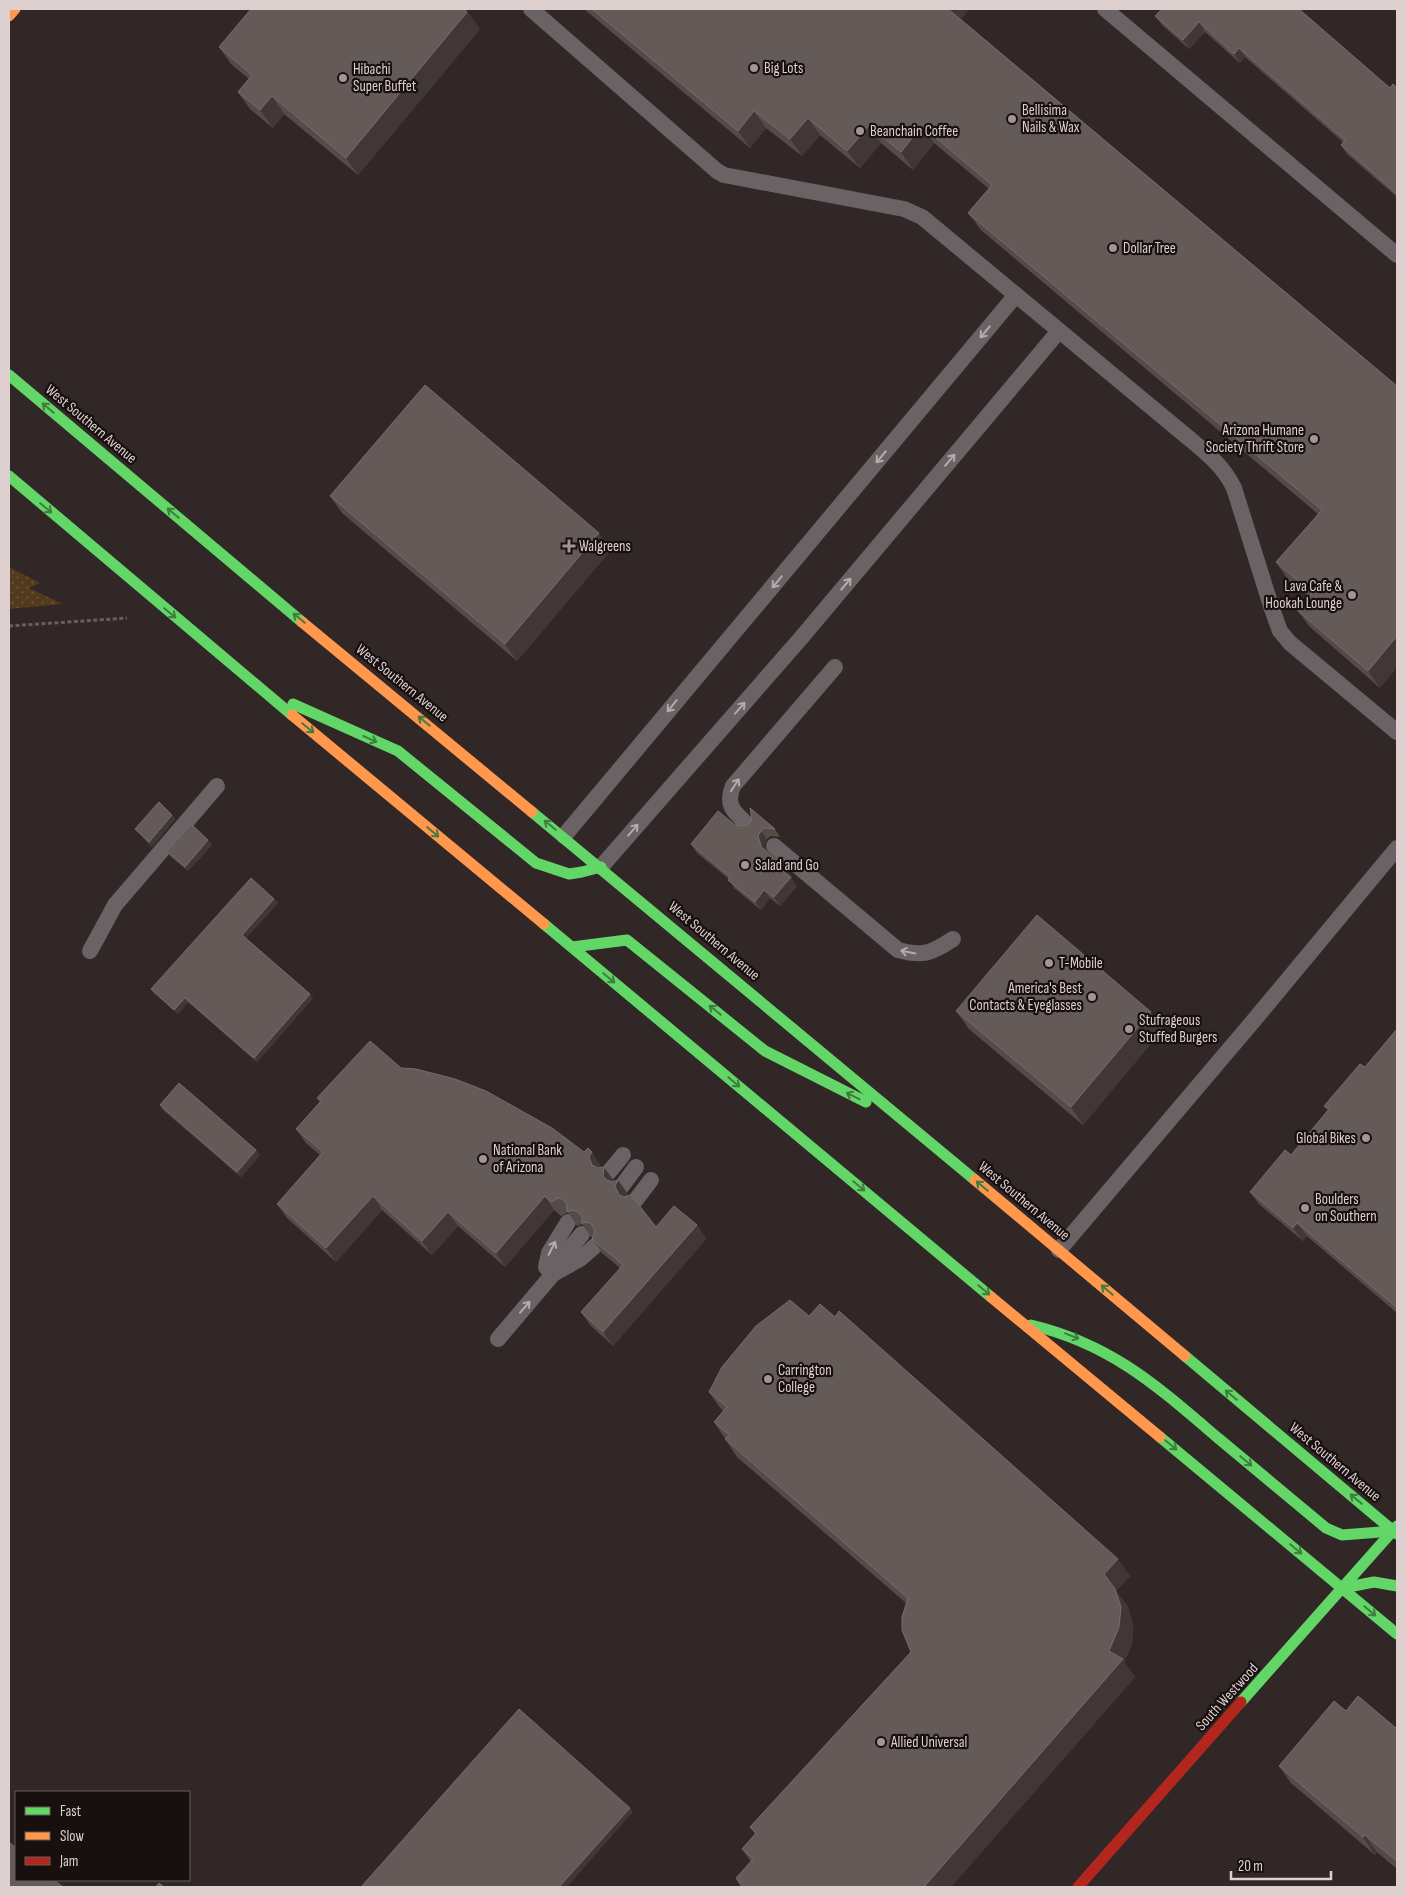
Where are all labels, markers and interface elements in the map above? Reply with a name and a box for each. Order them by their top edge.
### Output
place label: Big Lots [764,59,803,78]
place label: Hibachi Super Buffet [353,60,417,96]
marker: Big Lots [748,62,760,74]
marker: Hibachi Super Buffet [337,72,349,84]
place label: Bellisima Nails & Wax [1022,101,1080,137]
marker: Bellisima Nails & Wax [1006,113,1018,125]
place label: Beanchain Coffee [870,122,958,141]
marker: Beanchain Coffee [854,125,866,137]
place label: Dollar Tree [1123,239,1176,258]
marker: Dollar Tree [1107,242,1119,254]
one-way arrow [980,326,991,339]
street label: West Southern Avenue [41,380,141,468]
one-way arrow [42,403,55,414]
place label: Arizona Humane Society Thrift Store [1206,421,1304,457]
marker: Arizona Humane Society Thrift Store [1308,433,1320,445]
one-way arrow [876,451,887,464]
one-way arrow [945,454,956,467]
one-way arrow [39,502,52,513]
one-way arrow [166,508,179,519]
place label: Walgreens [579,537,631,556]
marker: Walgreens [563,540,575,552]
one-way arrow [772,575,783,588]
place label: Lava Cafe & Hookah Lounge [1265,577,1342,613]
one-way arrow [840,578,851,591]
marker: Lava Cafe & Hookah Lounge [1346,589,1358,601]
one-way arrow [163,607,176,618]
one-way arrow [293,613,306,624]
street label: West Southern Avenue [352,640,452,726]
one-way arrow [666,699,677,712]
one-way arrow [734,701,745,714]
one-way arrow [418,716,431,727]
one-way arrow [301,723,314,734]
one-way arrow [363,734,378,744]
one-way arrow [730,778,740,792]
one-way arrow [544,819,557,830]
one-way arrow [627,824,639,837]
one-way arrow [426,826,439,837]
place label: Salad and Go [755,856,819,875]
marker: Salad and Go [739,859,751,871]
street label: West Southern Avenue [664,897,764,985]
one-way arrow [901,947,917,957]
place label: T-Mobile [1059,954,1103,973]
marker: T-Mobile [1043,957,1055,969]
one-way arrow [603,973,616,984]
place label: America's Best Contacts & Eyeglasses [969,979,1082,1015]
marker: America's Best Contacts & Eyeglasses [1086,991,1098,1003]
one-way arrow [709,1005,722,1016]
place label: Stufrageous Stuffed Burgers [1139,1011,1217,1047]
marker: Stufrageous Stuffed Burgers [1123,1023,1135,1035]
one-way arrow [728,1077,741,1088]
one-way arrow [845,1091,860,1101]
place label: Global Bikes [1296,1129,1356,1148]
marker: Global Bikes [1360,1132,1372,1144]
place label: National Bank of Arizona [493,1141,562,1177]
marker: National Bank of Arizona [477,1153,489,1165]
street label: West Southern Avenue [974,1157,1074,1245]
one-way arrow [976,1180,989,1191]
one-way arrow [852,1181,865,1192]
place label: Boulders on Southern [1315,1190,1377,1226]
marker: Boulders on Southern [1299,1202,1311,1214]
one-way arrow [548,1241,557,1256]
one-way arrow [977,1285,990,1296]
one-way arrow [1100,1285,1113,1296]
one-way arrow [520,1300,531,1313]
one-way arrow [1064,1332,1080,1341]
place label: Carrington College [778,1361,832,1397]
marker: Carrington College [762,1373,774,1385]
one-way arrow [1225,1389,1238,1400]
street label: West Southern Avenue [1285,1418,1385,1506]
one-way arrow [1165,1440,1178,1451]
one-way arrow [1239,1456,1252,1467]
one-way arrow [1350,1494,1363,1505]
one-way arrow [1290,1544,1303,1555]
one-way arrow [1364,1605,1377,1617]
street label: South Westwood [1192,1659,1262,1735]
place label: Allied Universal [890,1733,967,1752]
marker: Allied Universal [875,1736,887,1748]
legend [15,1791,190,1881]
text: Fast [60,1802,82,1821]
text: Slow [60,1827,84,1846]
scale bar [1231,1848,1331,1880]
text: Jam [59,1852,78,1871]
text: 20 m [1238,1857,1263,1876]

